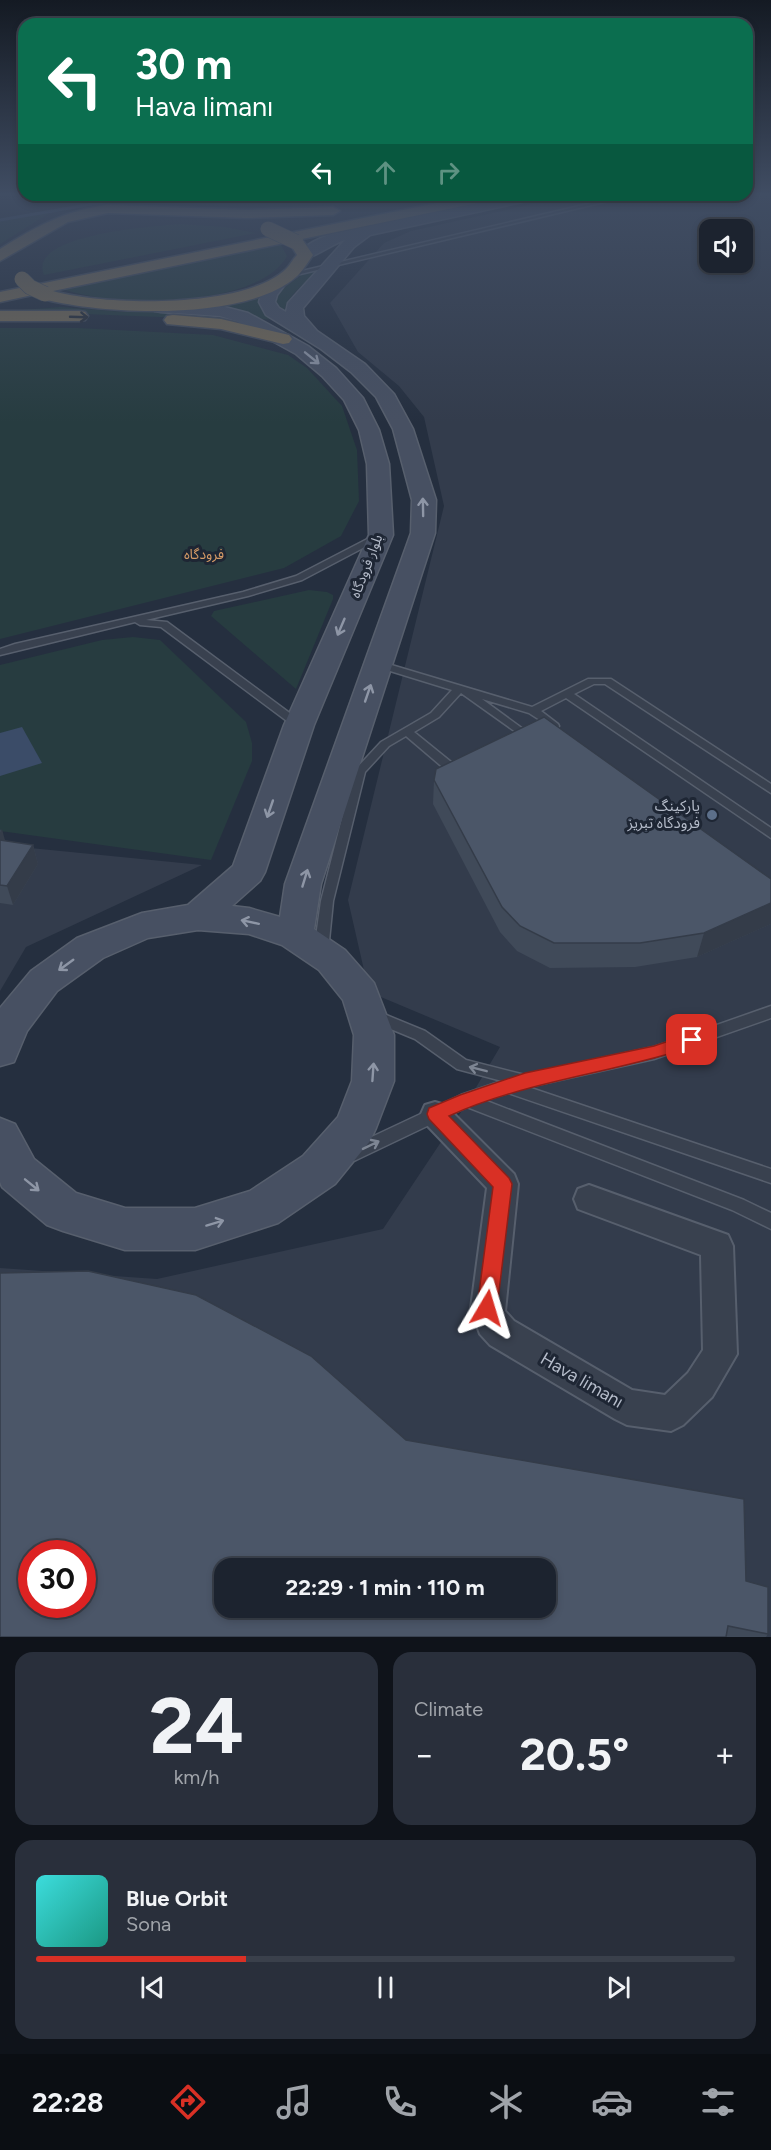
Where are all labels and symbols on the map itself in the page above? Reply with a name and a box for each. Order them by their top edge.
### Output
one-way arrow [69,311,89,322]
one-way arrow [304,352,320,365]
one-way arrow [417,498,429,518]
street label: بلوار فرودگاه [347,532,386,600]
district label: فرودگاه [184,546,224,563]
one-way arrow [335,618,346,636]
one-way arrow [363,684,374,703]
place label: پارکینگ فرودگاه تبریز [627,797,700,832]
one-way arrow [264,799,275,818]
marker: پارکینگ فرودگاه تبریز [705,808,719,822]
one-way arrow [300,869,311,888]
one-way arrow [241,916,260,928]
one-way arrow [59,958,75,971]
pin [666,1014,717,1065]
one-way arrow [468,1062,487,1074]
one-way arrow [367,1063,378,1083]
one-way arrow [362,1138,380,1150]
one-way arrow [24,1178,40,1191]
one-way arrow [205,1217,224,1228]
position arrow [455,1276,519,1340]
street label: Hava limanı [537,1347,627,1413]
speed limit sign: 30 [18,1540,96,1618]

